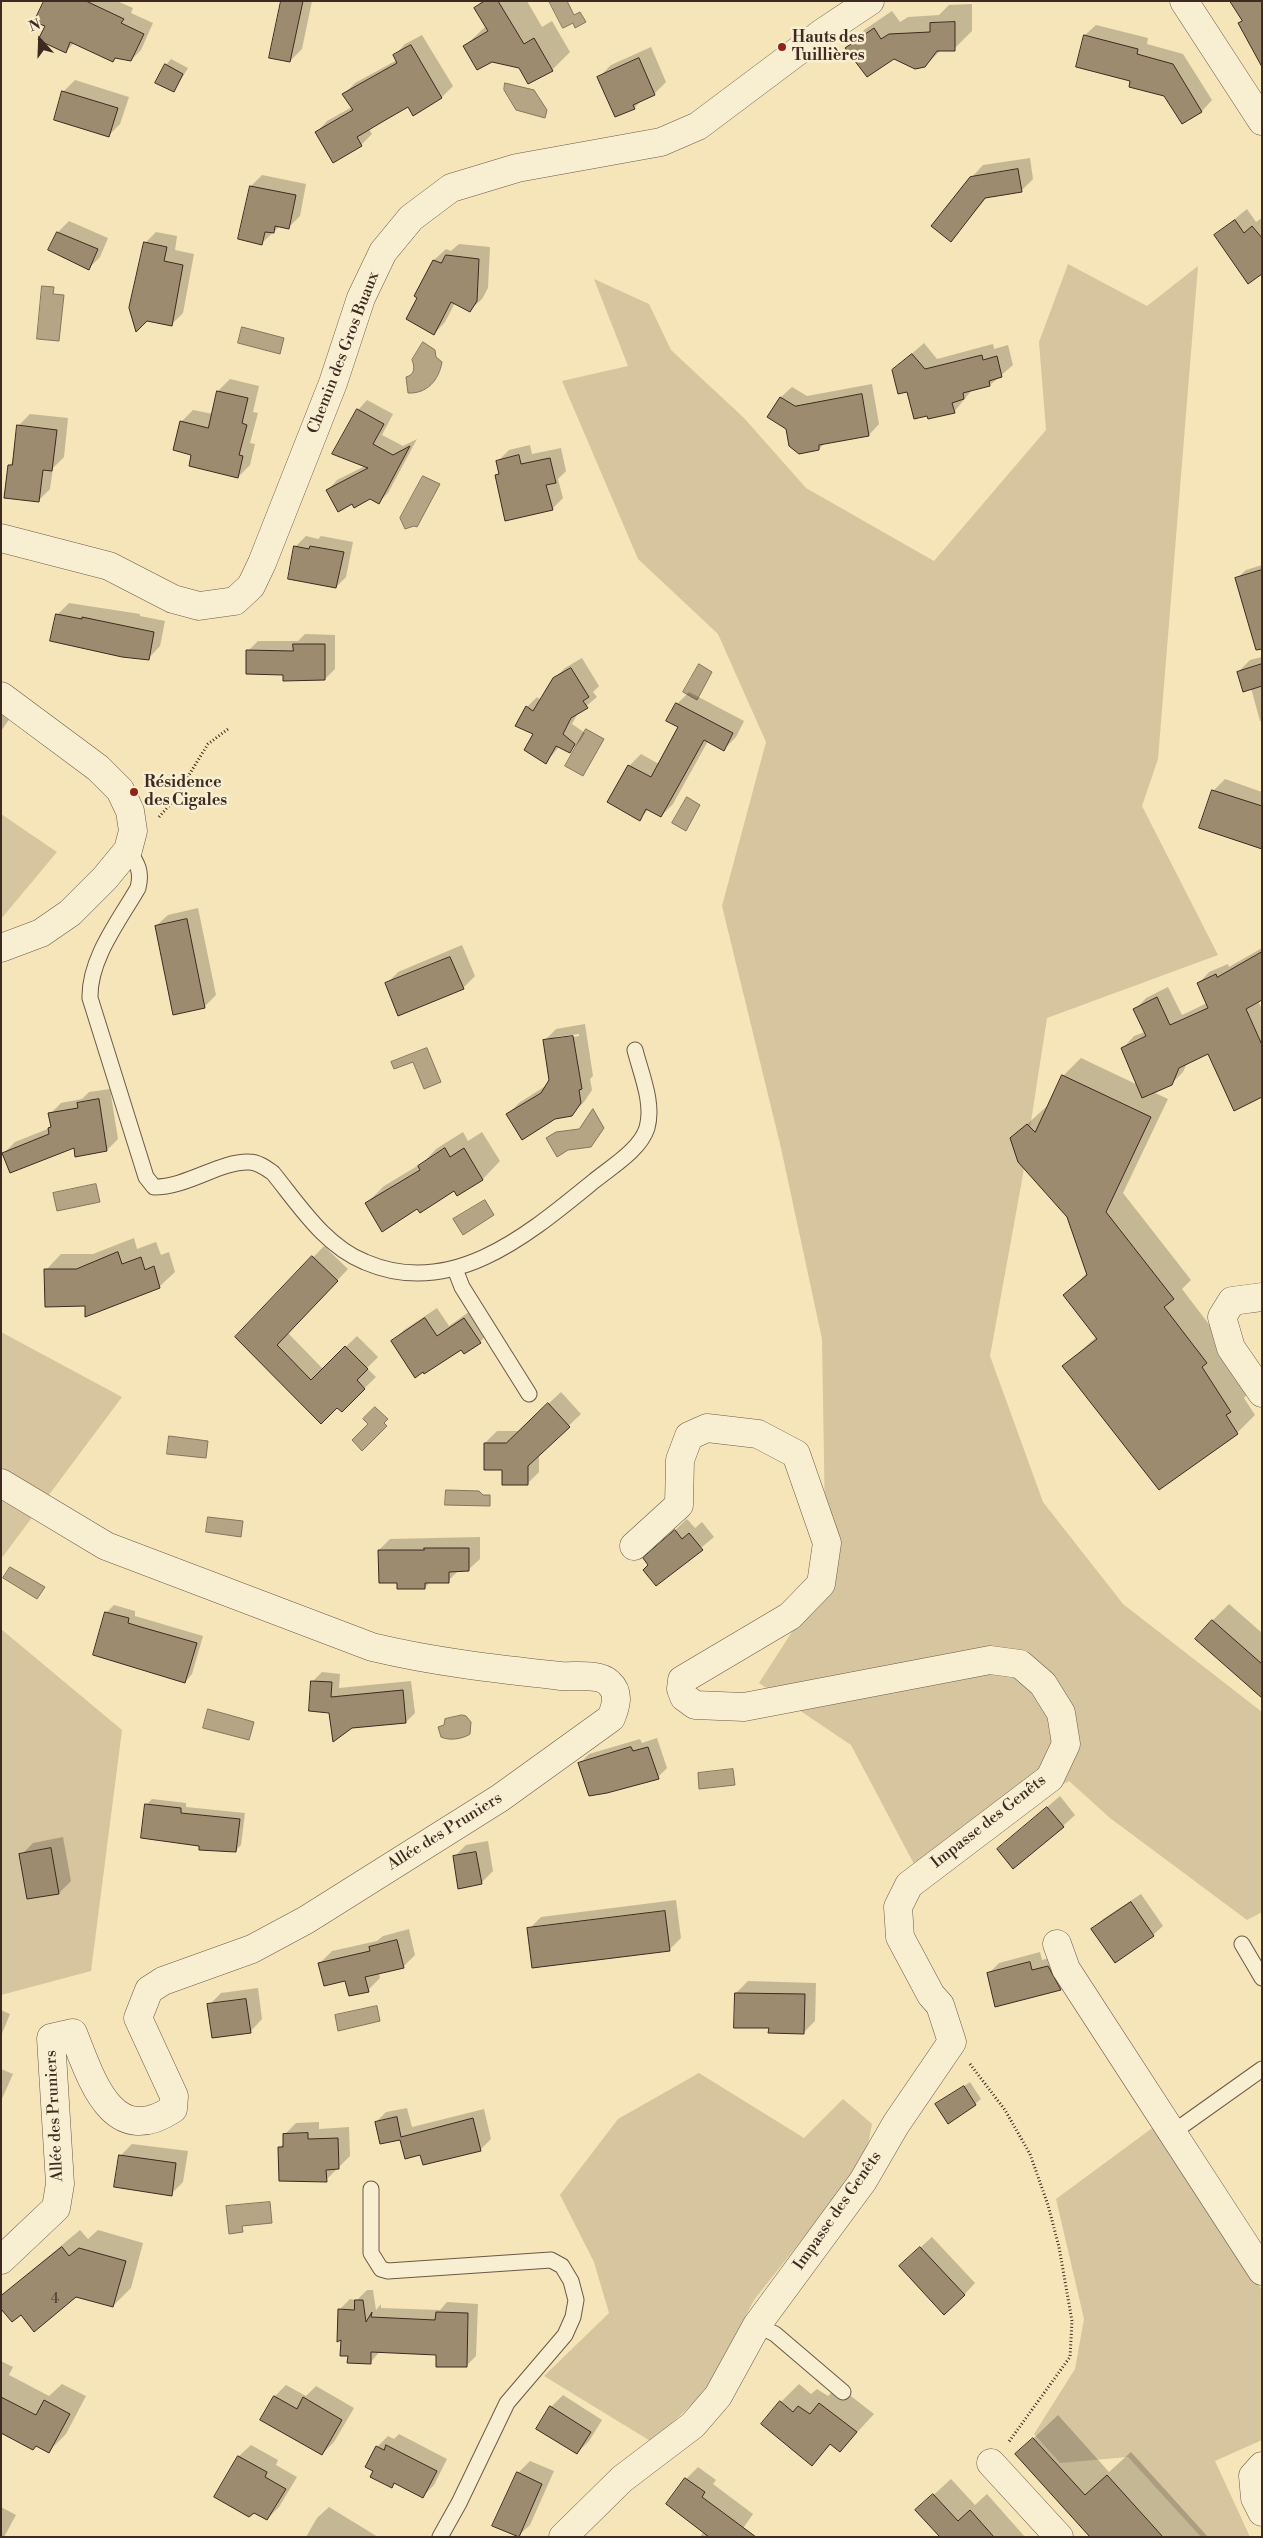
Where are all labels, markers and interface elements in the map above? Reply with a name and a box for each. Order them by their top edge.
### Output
north arrow [15,15,65,65]
text: N [27,16,43,36]
place label: Hauts des Tuillières [792,28,865,66]
marker: Hauts des Tuillières [776,41,788,53]
street label: Chemin des Gros Buaux [304,269,384,437]
place label: Résidence des Cigales [144,773,227,811]
marker: Résidence des Cigales [128,786,140,798]
street label: Impasse des Genêts [928,1771,1050,1873]
street label: Allée des Pruniers [384,1789,506,1875]
street label: Allée des Pruniers [42,2050,68,2182]
street label: Impasse des Genêts [790,2148,886,2274]
house number: 4 [51,2292,59,2308]

